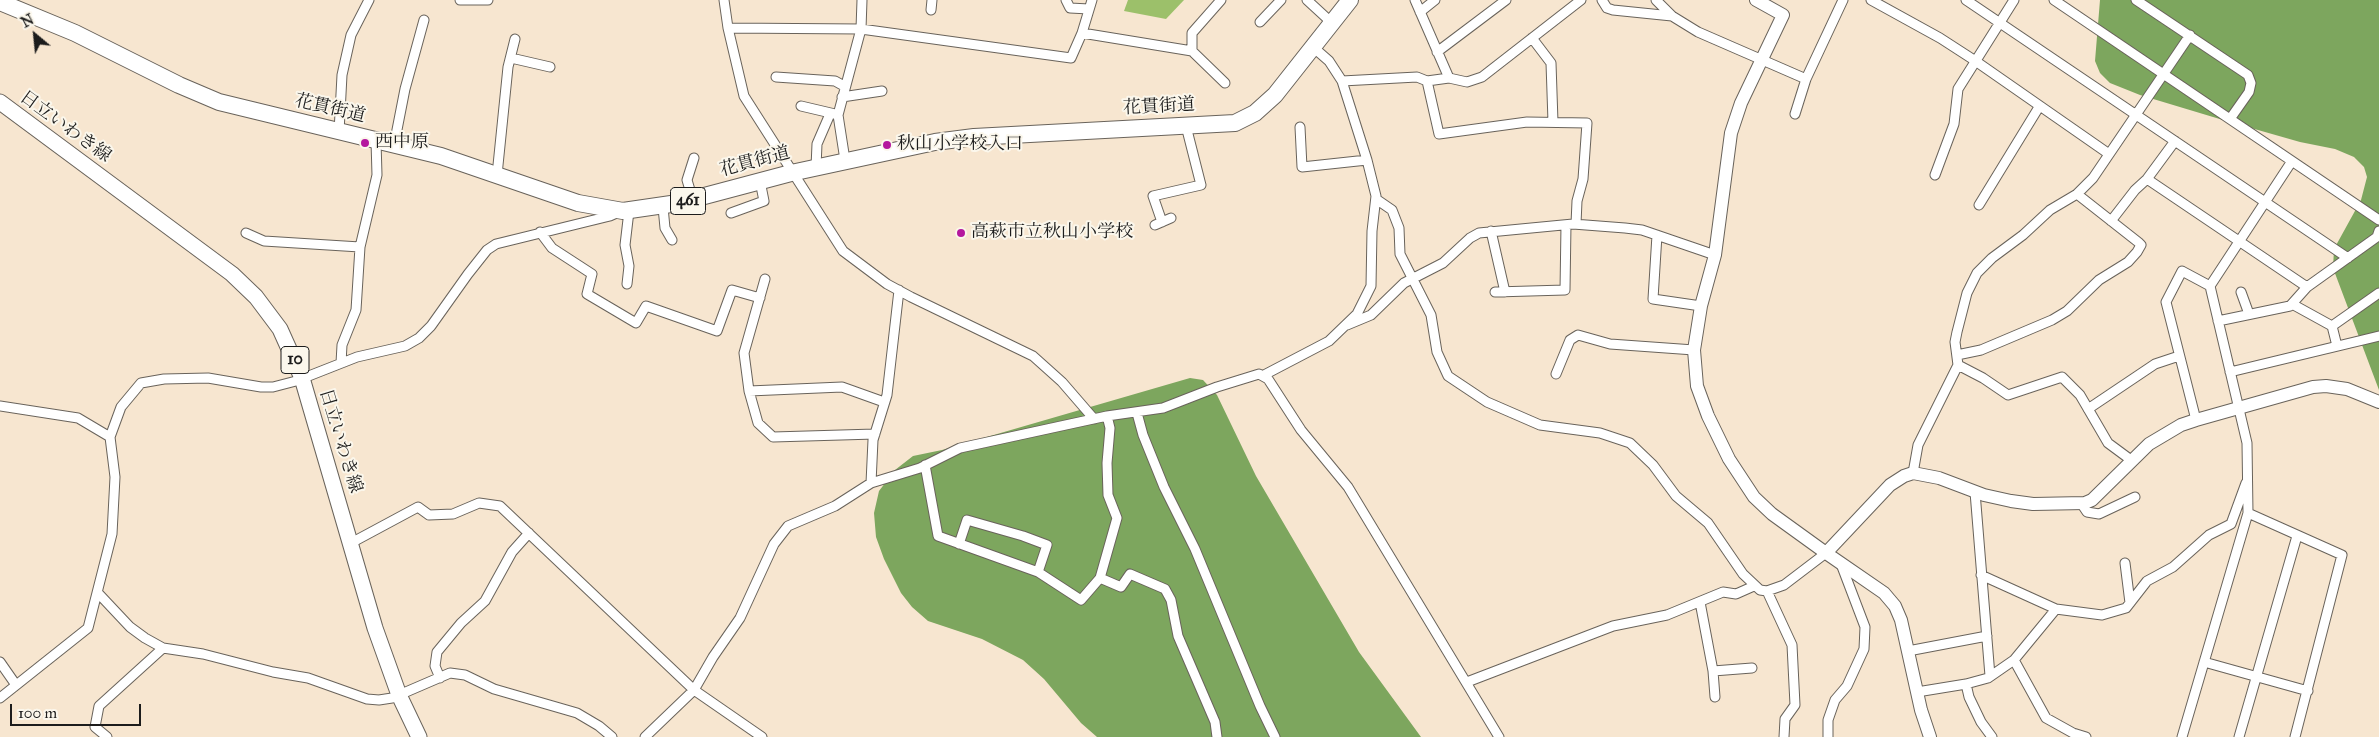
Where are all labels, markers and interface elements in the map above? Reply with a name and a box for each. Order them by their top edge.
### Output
north arrow [10,10,60,60]
text: N [18,11,37,32]
street label: 日立いわき線 [15,87,115,167]
street label: 花貫街道 [292,90,368,128]
street label: 花貫街道 [1122,94,1196,120]
place label: 西中原 [375,132,429,154]
place label: 秋山小学校入口 [897,134,1023,156]
marker: 西中原 [359,137,371,149]
marker: 秋山小学校入口 [881,139,893,151]
street label: 花貫街道 [717,142,793,182]
road number: 461 [670,188,706,215]
place label: 高萩市立秋山小学校 [971,222,1133,244]
marker: 高萩市立秋山小学校 [955,227,967,239]
road number: 10 [281,346,309,374]
street label: 日立いわき線 [314,386,366,496]
scale bar [12,694,144,726]
text: 100 m [18,704,57,722]

